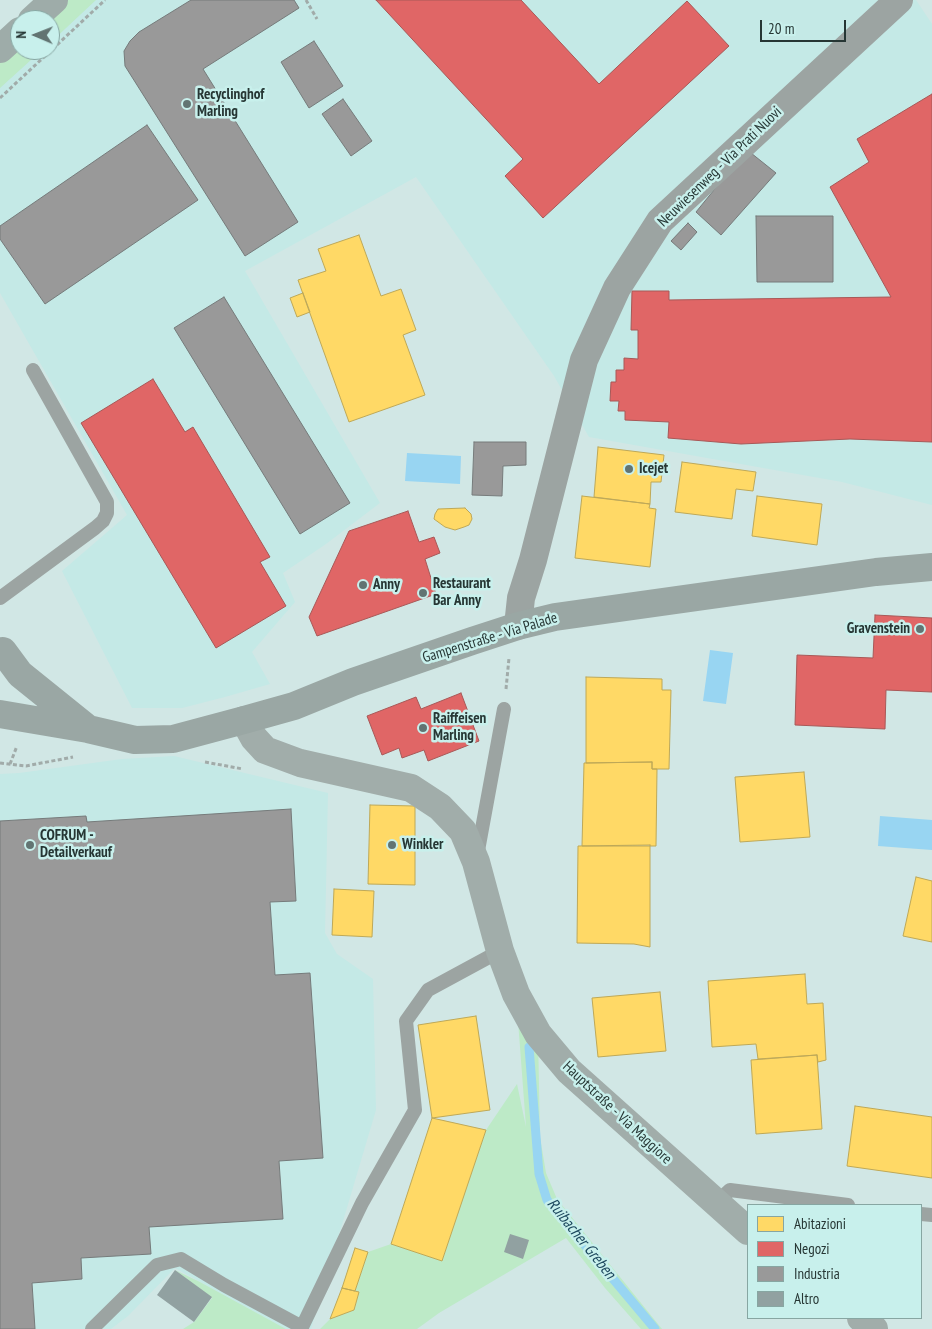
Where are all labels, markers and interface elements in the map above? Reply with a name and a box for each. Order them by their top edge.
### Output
north arrow [10,10,60,60]
scale bar [762,10,848,42]
text: 20 m [768,19,794,38]
text: N [12,31,30,39]
place label: Recyclinghof Marling [197,86,264,121]
marker: Recyclinghof Marling [181,98,193,110]
street label: Neuwiesenweg - Via Prati Nuovi [654,103,786,231]
place label: Icejet [639,460,668,478]
marker: Icejet [623,463,635,475]
place label: Restaurant Bar Anny [433,575,491,610]
place label: Anny [373,576,400,594]
marker: Anny [357,579,369,591]
marker: Restaurant Bar Anny [417,587,429,599]
street label: Gampenstraße - Via Palade [420,609,560,667]
place label: Gravenstein [847,620,910,638]
marker: Gravenstein [914,623,926,635]
place label: Raiffeisen Marling [433,710,486,745]
marker: Raiffeisen Marling [417,722,429,734]
place label: COFRUM - Detailverkauf [40,827,112,862]
place label: Winkler [402,836,444,854]
marker: COFRUM - Detailverkauf [24,839,36,851]
marker: Winkler [386,839,398,851]
street label: Hauptstraße - Via Maggiore [559,1058,675,1168]
water label: Ruibacher Greben [543,1195,619,1283]
legend [747,1204,922,1319]
text: Abitazioni [794,1214,846,1233]
text: Negozi [794,1239,830,1258]
text: Industria [794,1264,840,1283]
text: Altro [794,1289,819,1308]

